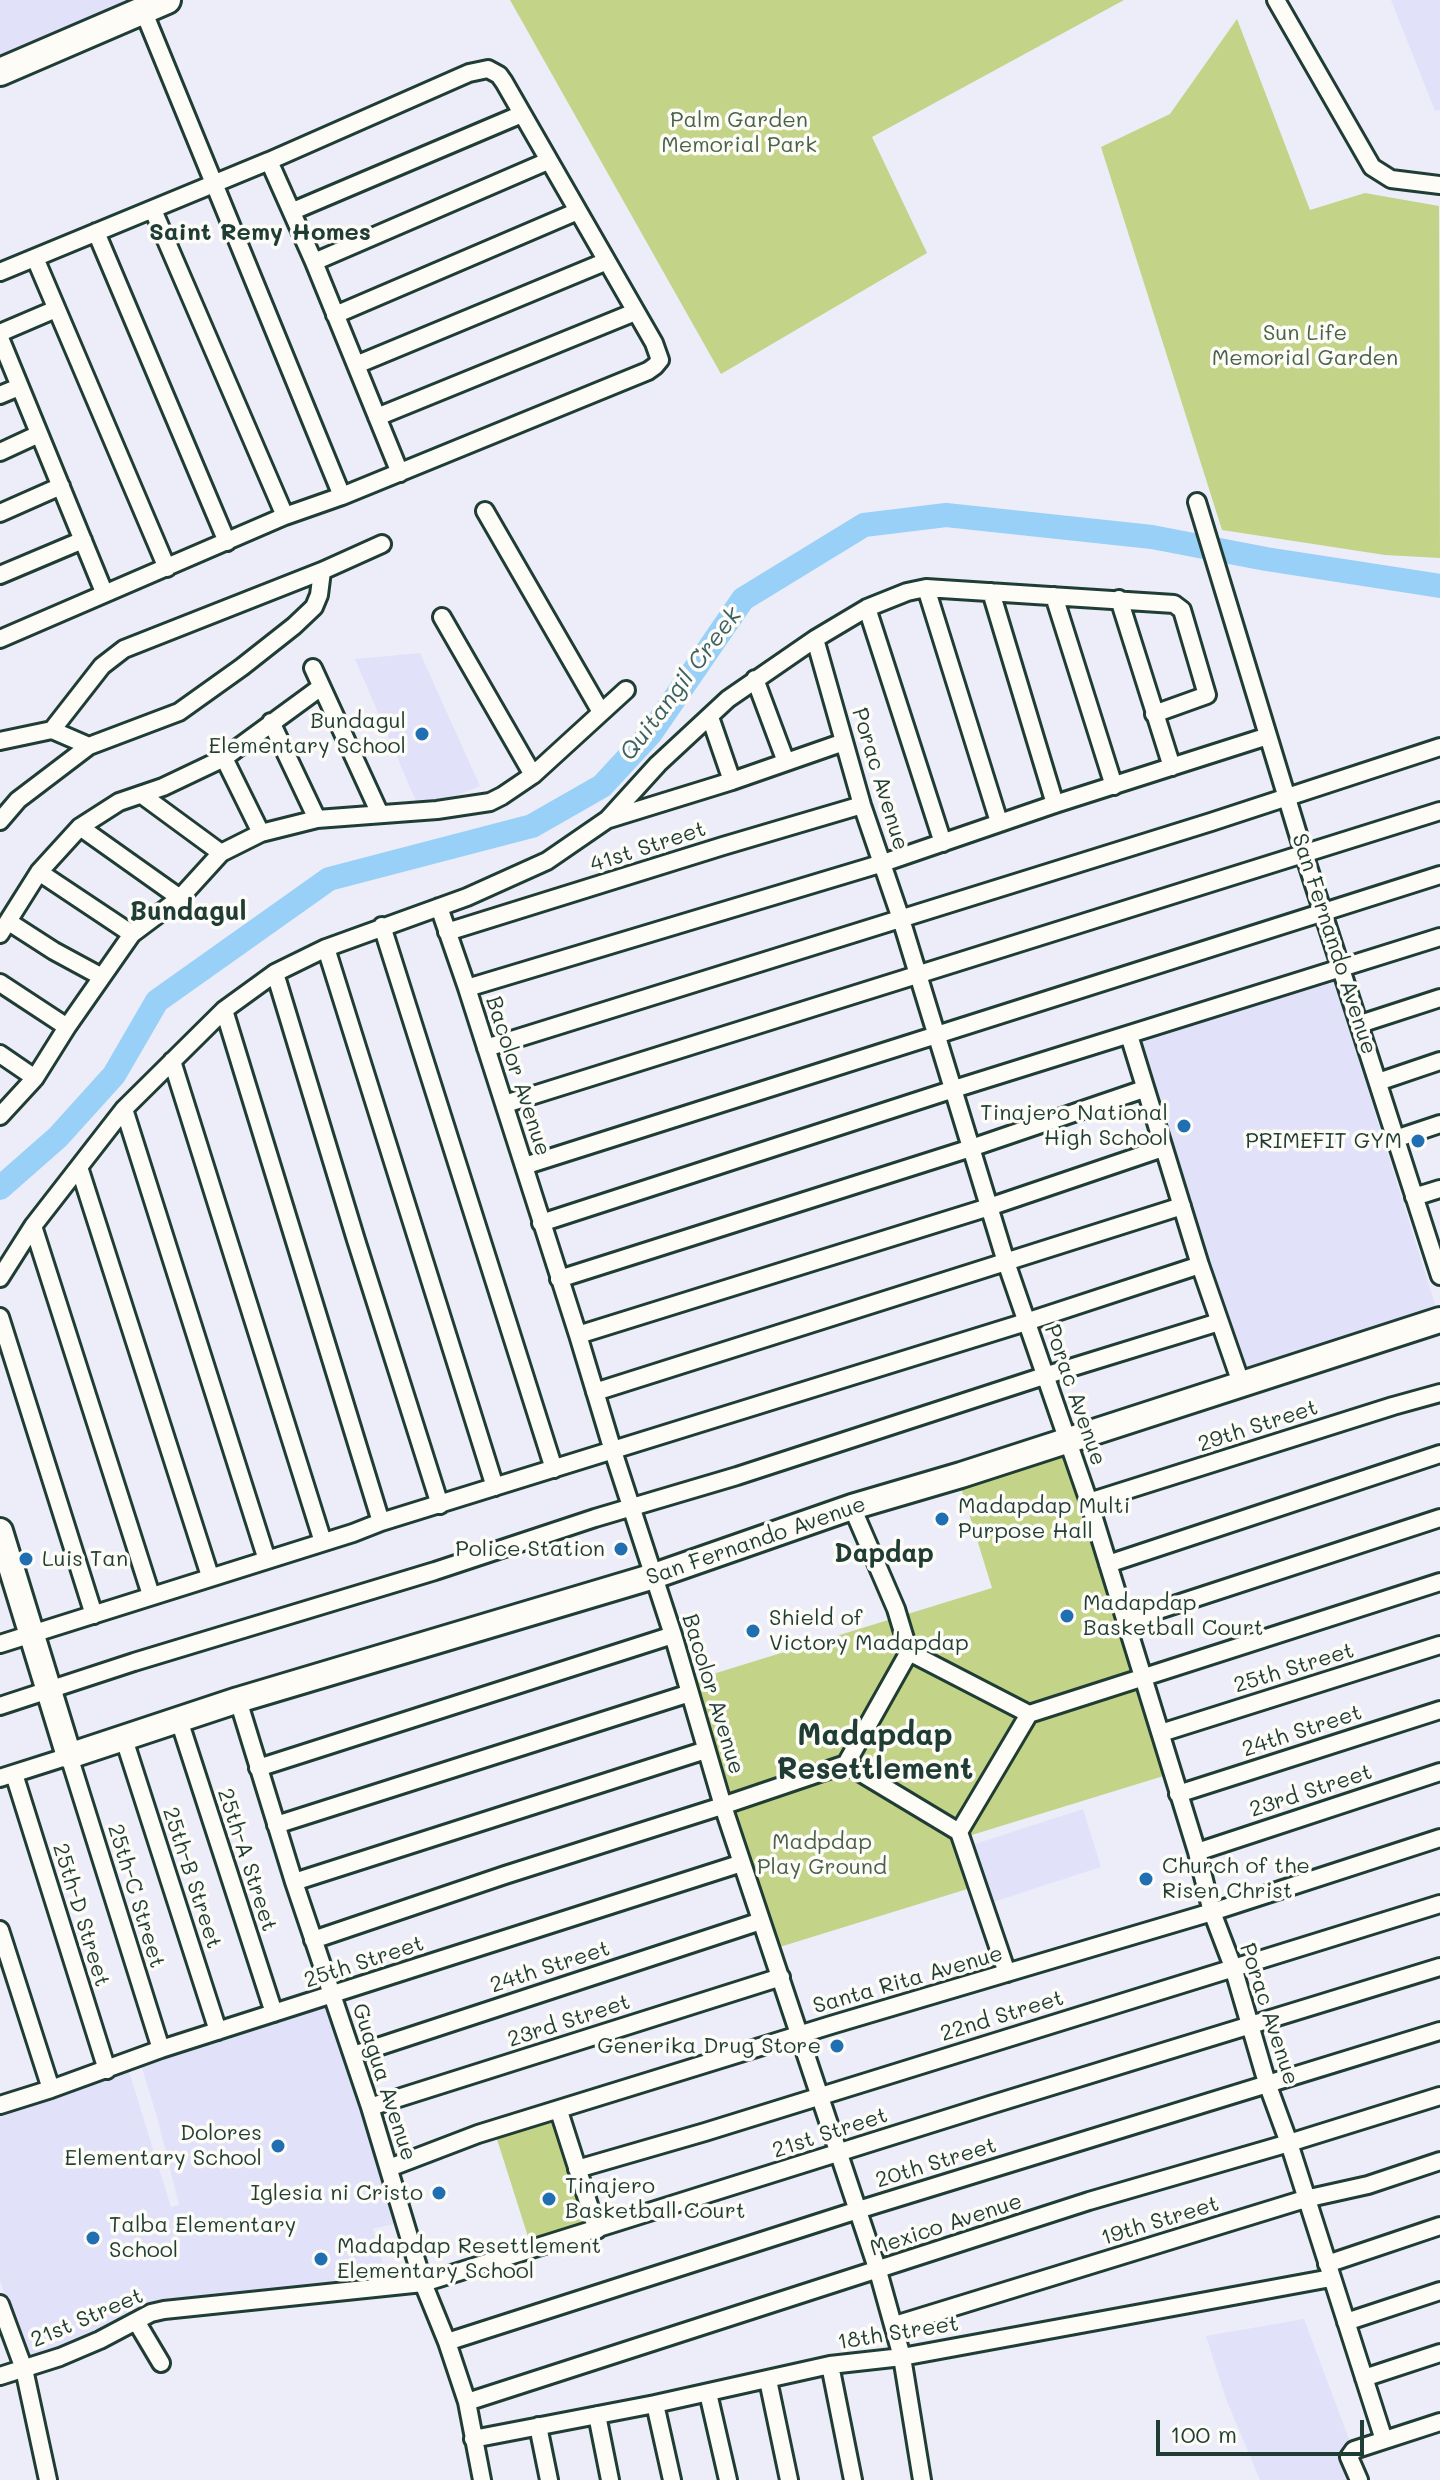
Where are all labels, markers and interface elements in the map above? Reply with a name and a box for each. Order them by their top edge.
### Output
park label: Palm Garden Memorial Park [661,107,817,158]
district label: Saint Remy Homes [149,219,371,247]
park label: Sun Life Memorial Garden [1212,320,1398,372]
water label: Quitangil Creek [614,602,748,766]
street label: Porac Avenue [846,705,914,853]
place label: Bundagul Elementary School [209,708,406,760]
marker: Bundagul Elementary School [413,725,431,743]
street label: 41st Street [587,816,709,878]
street label: San Fernando Avenue [1286,830,1382,1058]
district label: Bundagul [129,896,247,928]
street label: Bacolor Avenue [480,993,556,1159]
place label: Tinajero National High School [980,1100,1168,1152]
marker: Tinajero National High School [1175,1117,1193,1135]
place label: PRIMEFIT GYM [1245,1128,1402,1154]
marker: PRIMEFIT GYM [1409,1132,1427,1150]
street label: Porac Avenue [1039,1321,1111,1469]
street label: 29th Street [1195,1394,1321,1458]
street label: San Fernando Avenue [643,1491,869,1591]
place label: Madapdap Multi Purpose Hall [958,1493,1130,1544]
marker: Madapdap Multi Purpose Hall [933,1510,951,1528]
place label: Police Station [455,1536,605,1562]
district label: Dapdap [834,1538,934,1570]
marker: Police Station [612,1540,630,1558]
place label: Luis Tan [42,1546,128,1572]
marker: Luis Tan [17,1550,35,1568]
place label: Madapdap Basketball Court [1083,1590,1263,1642]
place label: Shield of Victory Madapdap [769,1605,969,1656]
marker: Madapdap Basketball Court [1058,1607,1076,1625]
street label: Bacolor Avenue [676,1611,750,1777]
marker: Shield of Victory Madapdap [744,1622,762,1640]
street label: 25th Street [1231,1637,1357,1699]
street label: 24th Street [1239,1699,1365,1763]
district label: Madapdap Resettlement [777,1718,973,1788]
street label: 23rd Street [1246,1759,1376,1823]
street label: 25th-A Street [211,1785,283,1935]
street label: 25th-B Street [157,1804,227,1952]
street label: 25th-C Street [102,1821,170,1971]
park label: Madpdap Play Ground [757,1829,887,1880]
street label: 25th-D Street [47,1840,115,1990]
place label: Church of the Risen Christ [1162,1853,1310,1904]
marker: Church of the Risen Christ [1137,1870,1155,1888]
street label: 25th Street [301,1930,427,1994]
street label: 24th Street [487,1935,613,1999]
street label: Santa Rita Avenue [810,1940,1006,2020]
street label: Porac Avenue [1234,1940,1304,2088]
street label: 22nd Street [937,1985,1067,2047]
street label: 23rd Street [504,1989,634,2053]
street label: Guagua Avenue [346,2000,422,2164]
place label: Generika Drug Store [597,2033,821,2059]
marker: Generika Drug Store [828,2037,846,2055]
street label: 21st Street [769,2102,891,2164]
place label: Dolores Elementary School [65,2120,262,2172]
street label: 20th Street [872,2132,1000,2194]
marker: Dolores Elementary School [269,2137,287,2155]
place label: Tinajero Basketball Court [565,2173,745,2224]
place label: Iglesia ni Cristo [250,2180,423,2206]
marker: Iglesia ni Cristo [430,2184,448,2202]
street label: Mexico Avenue [867,2188,1025,2262]
marker: Tinajero Basketball Court [540,2190,558,2208]
street label: 19th Street [1098,2191,1222,2251]
place label: Talba Elementary School [109,2212,296,2264]
marker: Talba Elementary School [84,2229,102,2247]
place label: Madapdap Resettlement Elementary School [337,2233,601,2284]
marker: Madapdap Resettlement Elementary School [312,2250,330,2268]
street label: 21st Street [27,2282,147,2354]
street label: 18th Street [836,2310,960,2356]
scale bar [1160,2404,1368,2454]
text: 100 m [1170,2418,1237,2449]

